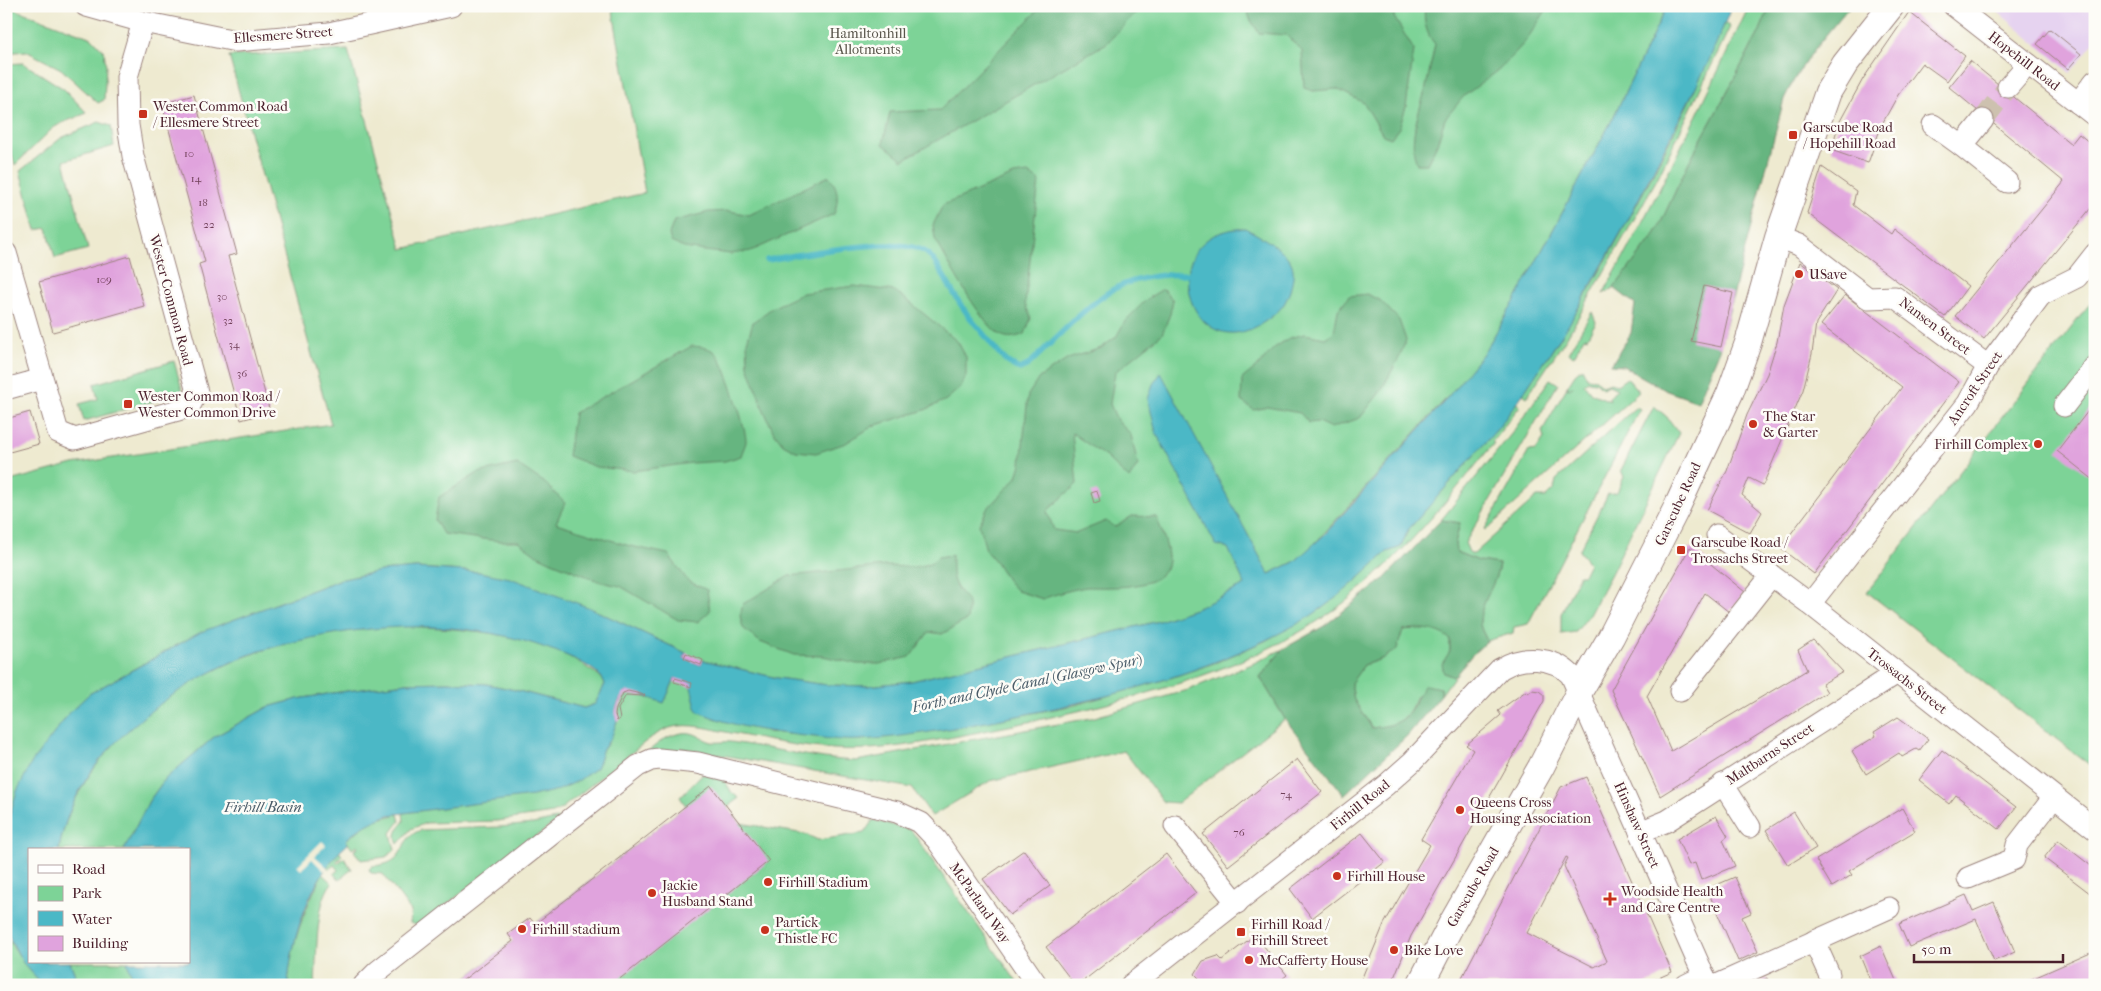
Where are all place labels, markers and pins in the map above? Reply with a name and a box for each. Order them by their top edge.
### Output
place label: Wester Common Road / Ellesmere Street [152,98,288,131]
marker: Wester Common Road / Ellesmere Street [137,108,149,120]
place label: Garscube Road / Hopehill Road [1802,119,1896,152]
marker: Garscube Road / Hopehill Road [1787,129,1799,141]
place label: USave [1809,266,1847,283]
marker: USave [1793,268,1805,280]
place label: Wester Common Road / Wester Common Drive [137,388,281,421]
marker: Wester Common Road / Wester Common Drive [122,398,134,410]
place label: The Star & Garter [1763,408,1818,441]
marker: The Star & Garter [1747,418,1759,430]
place label: Firhill Complex [1934,436,2029,453]
marker: Firhill Complex [2032,438,2044,450]
place label: Garscube Road / Trossachs Street [1691,534,1789,567]
marker: Garscube Road / Trossachs Street [1675,544,1687,556]
place label: Queens Cross Housing Association [1470,794,1591,827]
marker: Queens Cross Housing Association [1454,804,1466,816]
place label: Firhill House [1347,868,1425,885]
marker: Firhill House [1331,870,1343,882]
place label: Firhill Stadium [778,874,869,891]
marker: Firhill Stadium [762,876,774,888]
place label: Jackie Husband Stand [661,877,753,910]
place label: Woodside Health and Care Centre [1620,883,1723,916]
marker: Jackie Husband Stand [646,887,658,899]
marker: Woodside Health and Care Centre [1603,892,1617,906]
place label: Partick Thistle FC [775,914,838,947]
place label: Firhill Road / Firhill Street [1251,916,1330,949]
place label: Firhill stadium [532,921,620,938]
marker: Firhill stadium [516,923,528,935]
marker: Partick Thistle FC [759,924,771,936]
marker: Firhill Road / Firhill Street [1235,926,1247,938]
place label: Bike Love [1404,942,1463,959]
marker: Bike Love [1388,944,1400,956]
place label: McCafferty House [1259,952,1368,969]
marker: McCafferty House [1243,954,1255,966]

